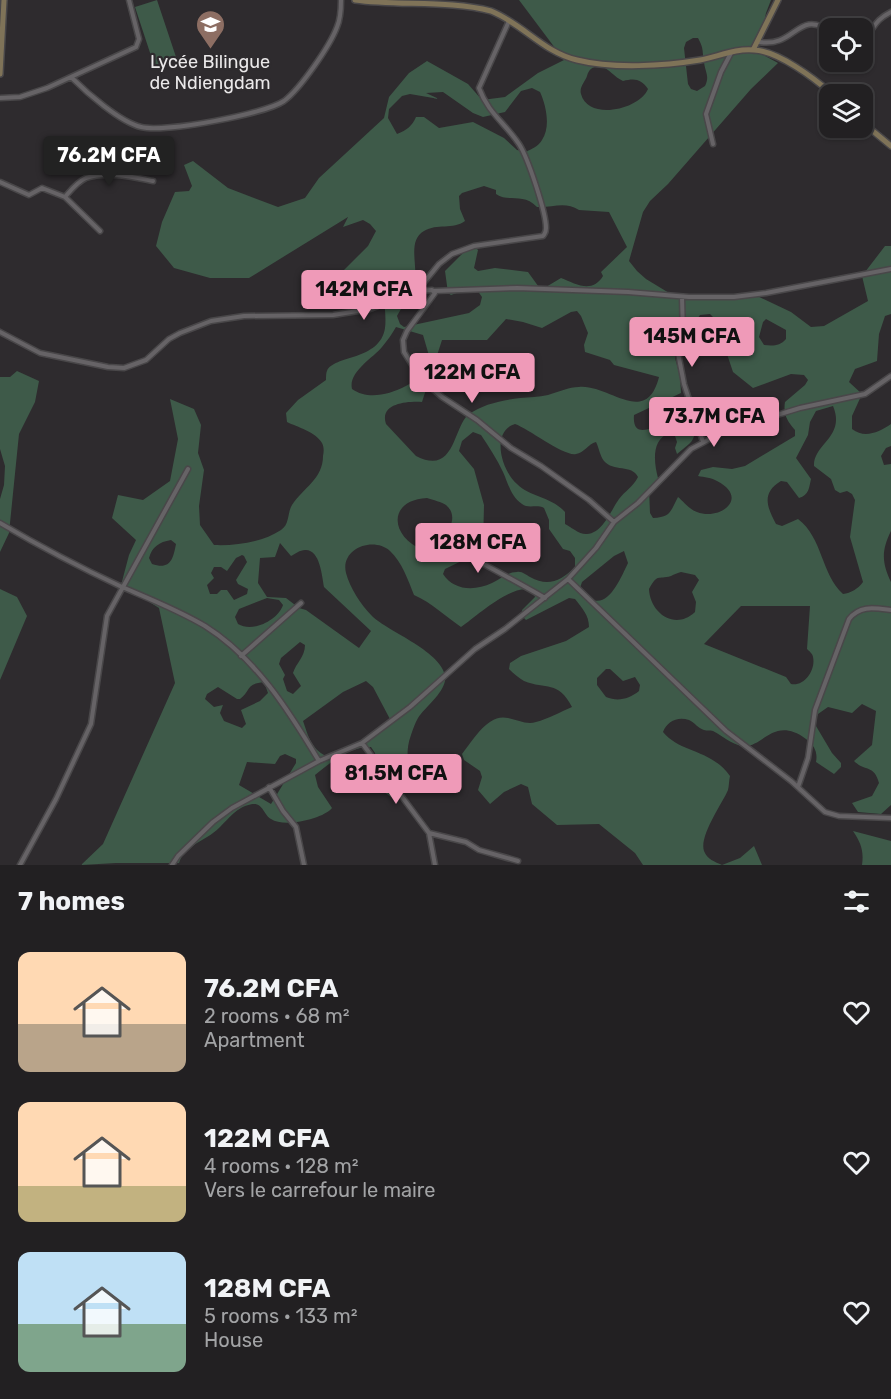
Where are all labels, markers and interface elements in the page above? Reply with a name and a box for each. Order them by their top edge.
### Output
school or university icon: Lycée Bilingue de Ndiengdam [194,9,226,51]
map controls [819,18,873,138]
button: locate [819,18,873,72]
place label: Lycée Bilingue de Ndiengdam [149,51,271,94]
button: layers [819,84,873,138]
pin: 76.2M CFA [40,136,178,187]
text: 76.2M CFA [57,143,161,167]
pin: 142M CFA [302,270,426,321]
text: 142M CFA [315,277,413,301]
pin: 145M CFA [630,317,754,368]
text: 145M CFA [643,324,741,348]
pin: 122M CFA [410,353,534,404]
text: 122M CFA [424,360,520,384]
pin: 73.7M CFA [645,397,783,448]
text: 73.7M CFA [663,404,765,428]
pin: 128M CFA [416,523,540,574]
text: 128M CFA [429,530,527,554]
pin: 81.5M CFA [327,754,465,805]
text: 81.5M CFA [345,761,447,785]
icon: filters [840,885,873,918]
text: 7 homes [18,886,125,917]
text: 76.2M CFA [204,973,338,1004]
icon: home [66,976,138,1048]
icon: heart [840,996,873,1029]
text: 2 rooms · 68 m² [204,1004,350,1028]
text: Apartment [204,1028,305,1052]
text: 122M CFA [204,1123,330,1154]
icon: home [66,1126,138,1198]
icon: heart [840,1146,873,1179]
text: 4 rooms · 128 m² [204,1154,359,1178]
text: Vers le carrefour le maire [204,1178,435,1202]
text: 128M CFA [204,1273,330,1304]
icon: home [66,1276,138,1348]
icon: heart [840,1296,873,1329]
text: 5 rooms · 133 m² [204,1304,358,1328]
text: House [204,1328,263,1352]

